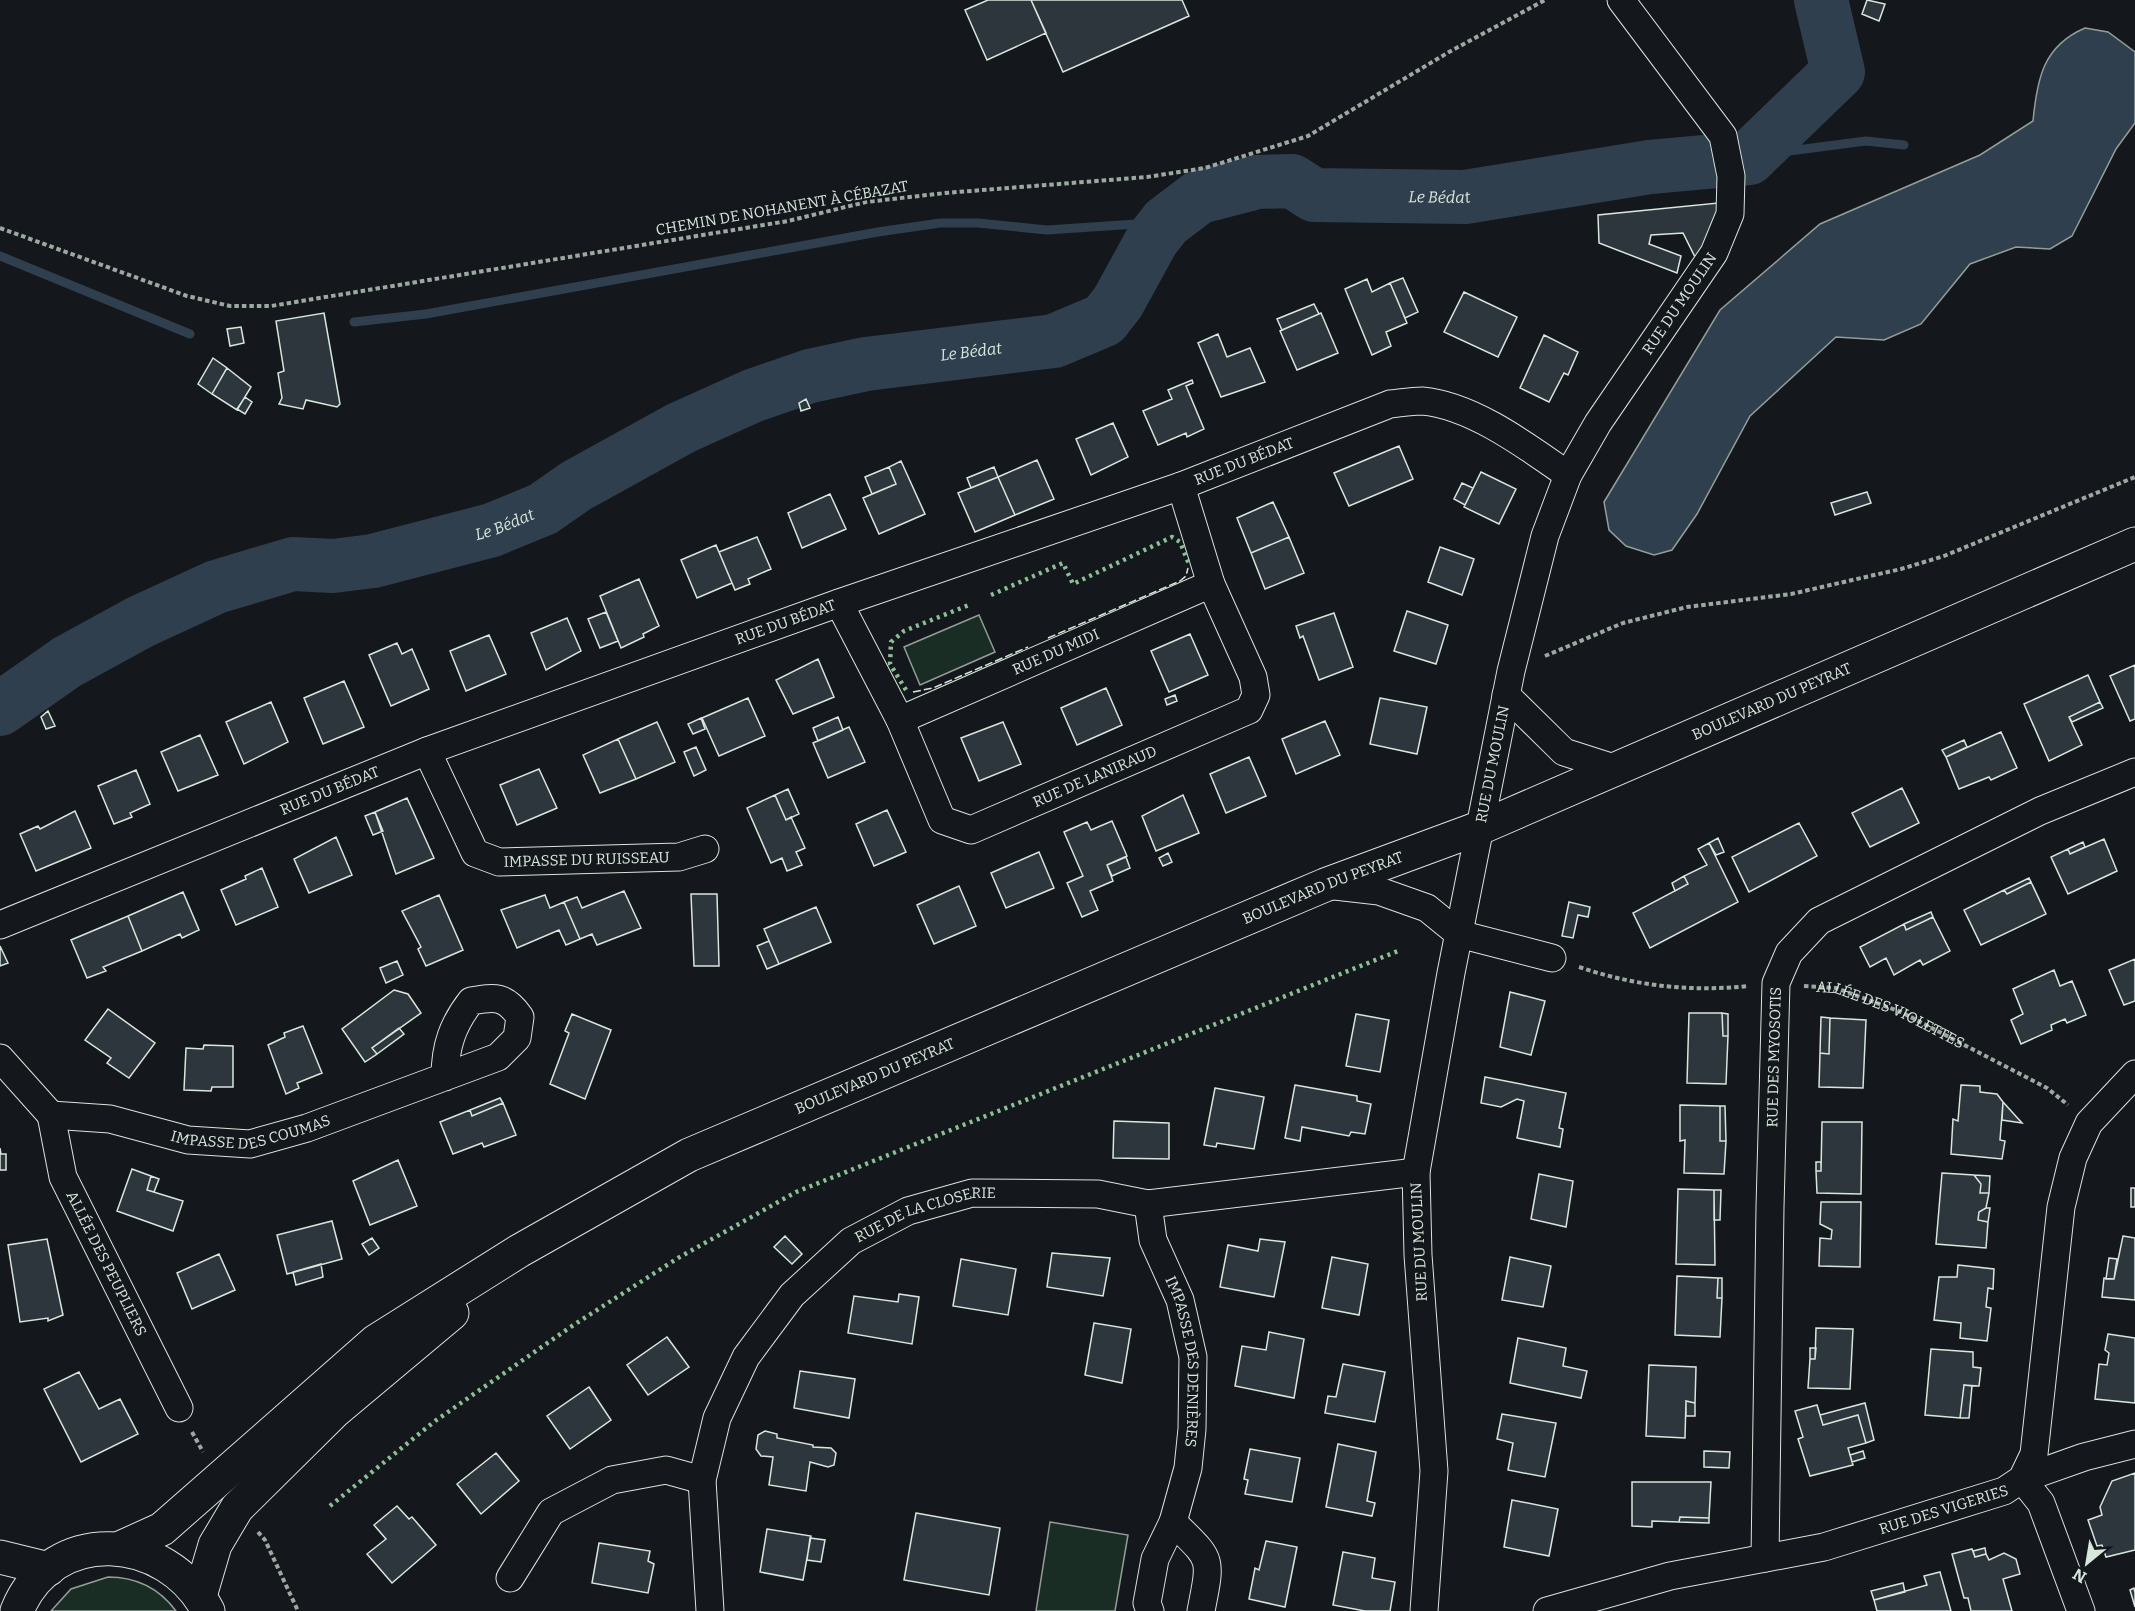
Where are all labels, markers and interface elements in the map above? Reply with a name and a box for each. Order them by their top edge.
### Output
street label: CHEMIN DE NOHANENT À CÉBAZAT [654,177,910,239]
water label: Le Bédat [1408,187,1472,207]
street label: RUE DU MOULIN [1638,249,1721,358]
water label: Le Bédat [939,338,1003,365]
street label: RUE DU BÉDAT [1192,434,1297,489]
water label: Le Bédat [473,505,537,544]
street label: RUE DU BÉDAT [733,596,838,649]
street label: RUE DU MIDI [1010,625,1102,679]
street label: BOULEVARD DU PEYRAT [1689,659,1854,744]
street label: RUE DU MOULIN [1472,704,1513,824]
street label: RUE DE LANIRAUD [1030,742,1160,811]
street label: RUE DU BÉDAT [278,762,382,819]
street label: IMPASSE DU RUISSEAU [503,848,670,871]
street label: BOULEVARD DU PEYRAT [1240,848,1406,928]
street label: ALLÉE DES VIOLETTES [1816,978,1968,1052]
street label: RUE DES MYOSOTIS [1763,987,1785,1128]
street label: BOULEVARD DU PEYRAT [792,1034,957,1118]
street label: IMPASSE DES COUMAS [169,1111,333,1153]
street label: RUE DU MOULIN [1407,1182,1431,1302]
street label: RUE DE LA CLOSERIE [852,1184,996,1246]
street label: ALLÉE DES PEUPLIERS [63,1188,150,1339]
street label: IMPASSE DES DENIÈRES [1161,1273,1203,1448]
street label: RUE DES VIGERIES [1877,1481,2011,1538]
north arrow [2057,1533,2117,1593]
text: N [2070,1564,2090,1587]

